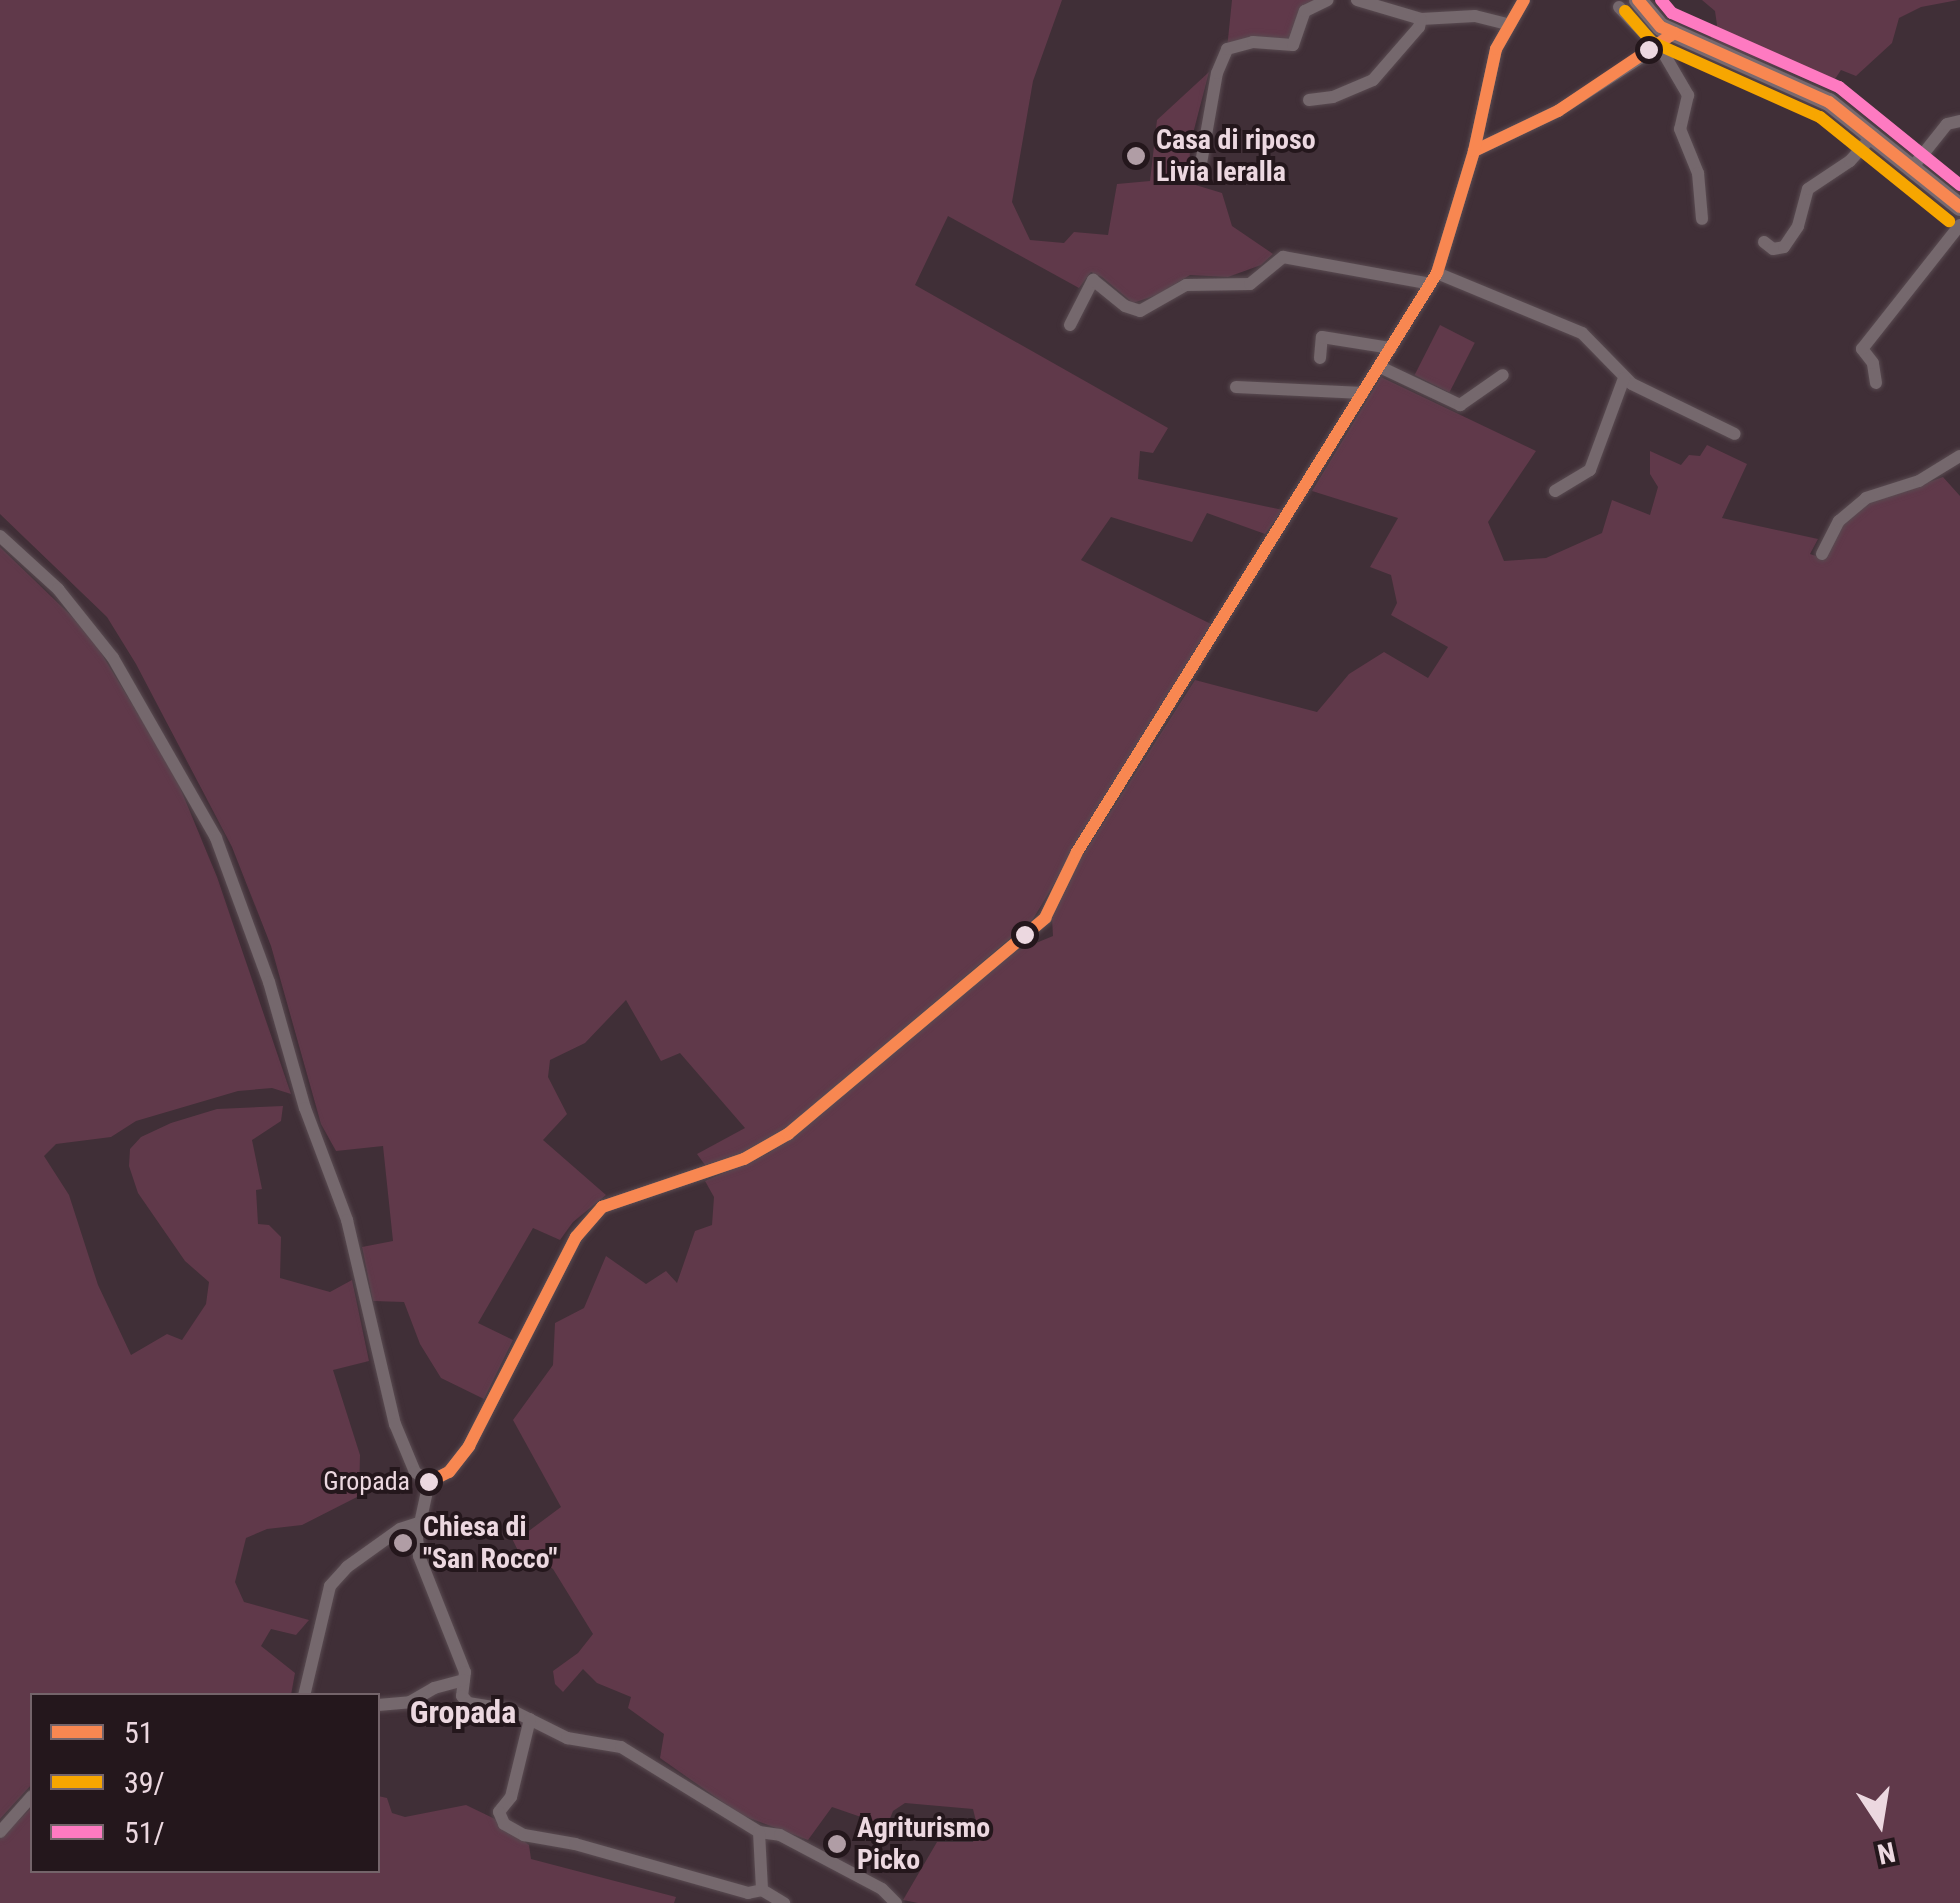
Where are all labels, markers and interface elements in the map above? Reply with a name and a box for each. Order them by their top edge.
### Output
unlabelled marker [1639,40,1659,60]
place label: Casa di riposo Livia Ieralla [1156,123,1316,189]
marker: Casa di riposo Livia Ieralla [1125,145,1147,167]
unlabelled marker [1015,925,1035,945]
place label: Gropada [323,1466,410,1498]
marker: Gropada [419,1472,439,1492]
place label: Chiesa di "San Rocco" [423,1510,557,1576]
marker: Chiesa di "San Rocco" [392,1532,414,1554]
legend [30,1693,380,1873]
district label: Gropada [410,1693,516,1731]
text: 51 [124,1715,154,1750]
text: 39/ [124,1765,165,1800]
north arrow [1830,1773,1930,1873]
place label: Agriturismo Picko [857,1811,990,1877]
text: 51/ [124,1815,165,1850]
marker: Agriturismo Picko [826,1833,848,1855]
text: N [1875,1835,1898,1871]

